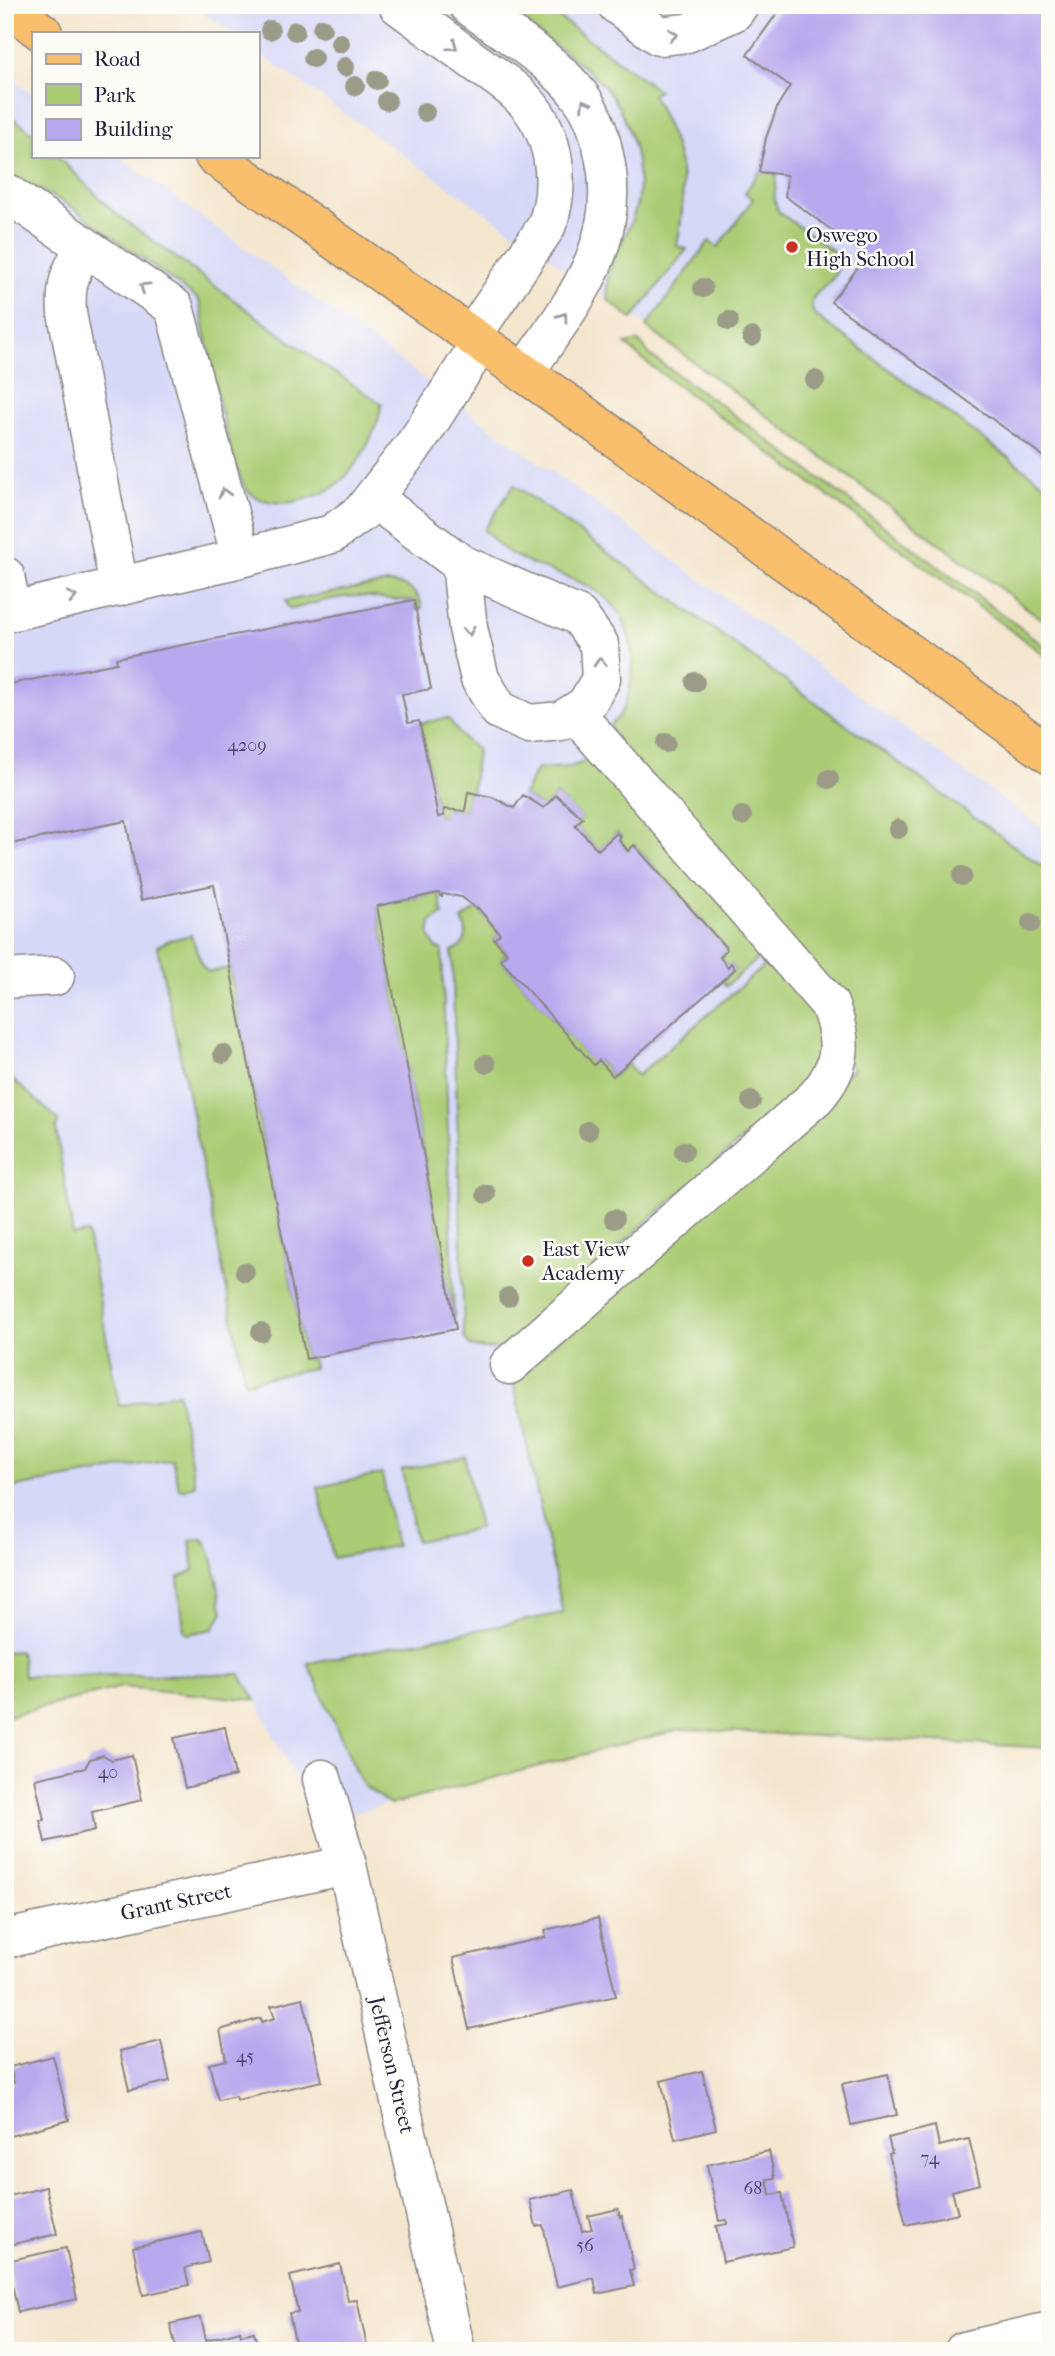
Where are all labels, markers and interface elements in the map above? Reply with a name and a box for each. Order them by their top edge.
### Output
one-way arrow [668,28,679,43]
legend [32,32,259,158]
one-way arrow [445,38,458,50]
text: Road [94,47,141,71]
text: Park [94,83,136,107]
one-way arrow [580,99,593,112]
text: Building [94,117,173,141]
place label: Oswego High School [806,223,915,271]
marker: Oswego High School [784,239,800,255]
one-way arrow [139,282,152,295]
one-way arrow [555,312,567,325]
one-way arrow [217,487,232,499]
one-way arrow [66,591,78,606]
one-way arrow [461,625,476,637]
one-way arrow [593,656,608,667]
house number: 4209 [227,735,267,756]
place label: East View Academy [541,1237,631,1285]
marker: East View Academy [520,1253,536,1269]
house number: 40 [98,1762,118,1783]
street label: Grant Street [118,1878,234,1925]
street label: Jefferson Street [364,1992,420,2136]
house number: 45 [236,2046,254,2067]
house number: 74 [921,2148,940,2169]
house number: 68 [744,2178,762,2199]
house number: 56 [576,2235,594,2256]

